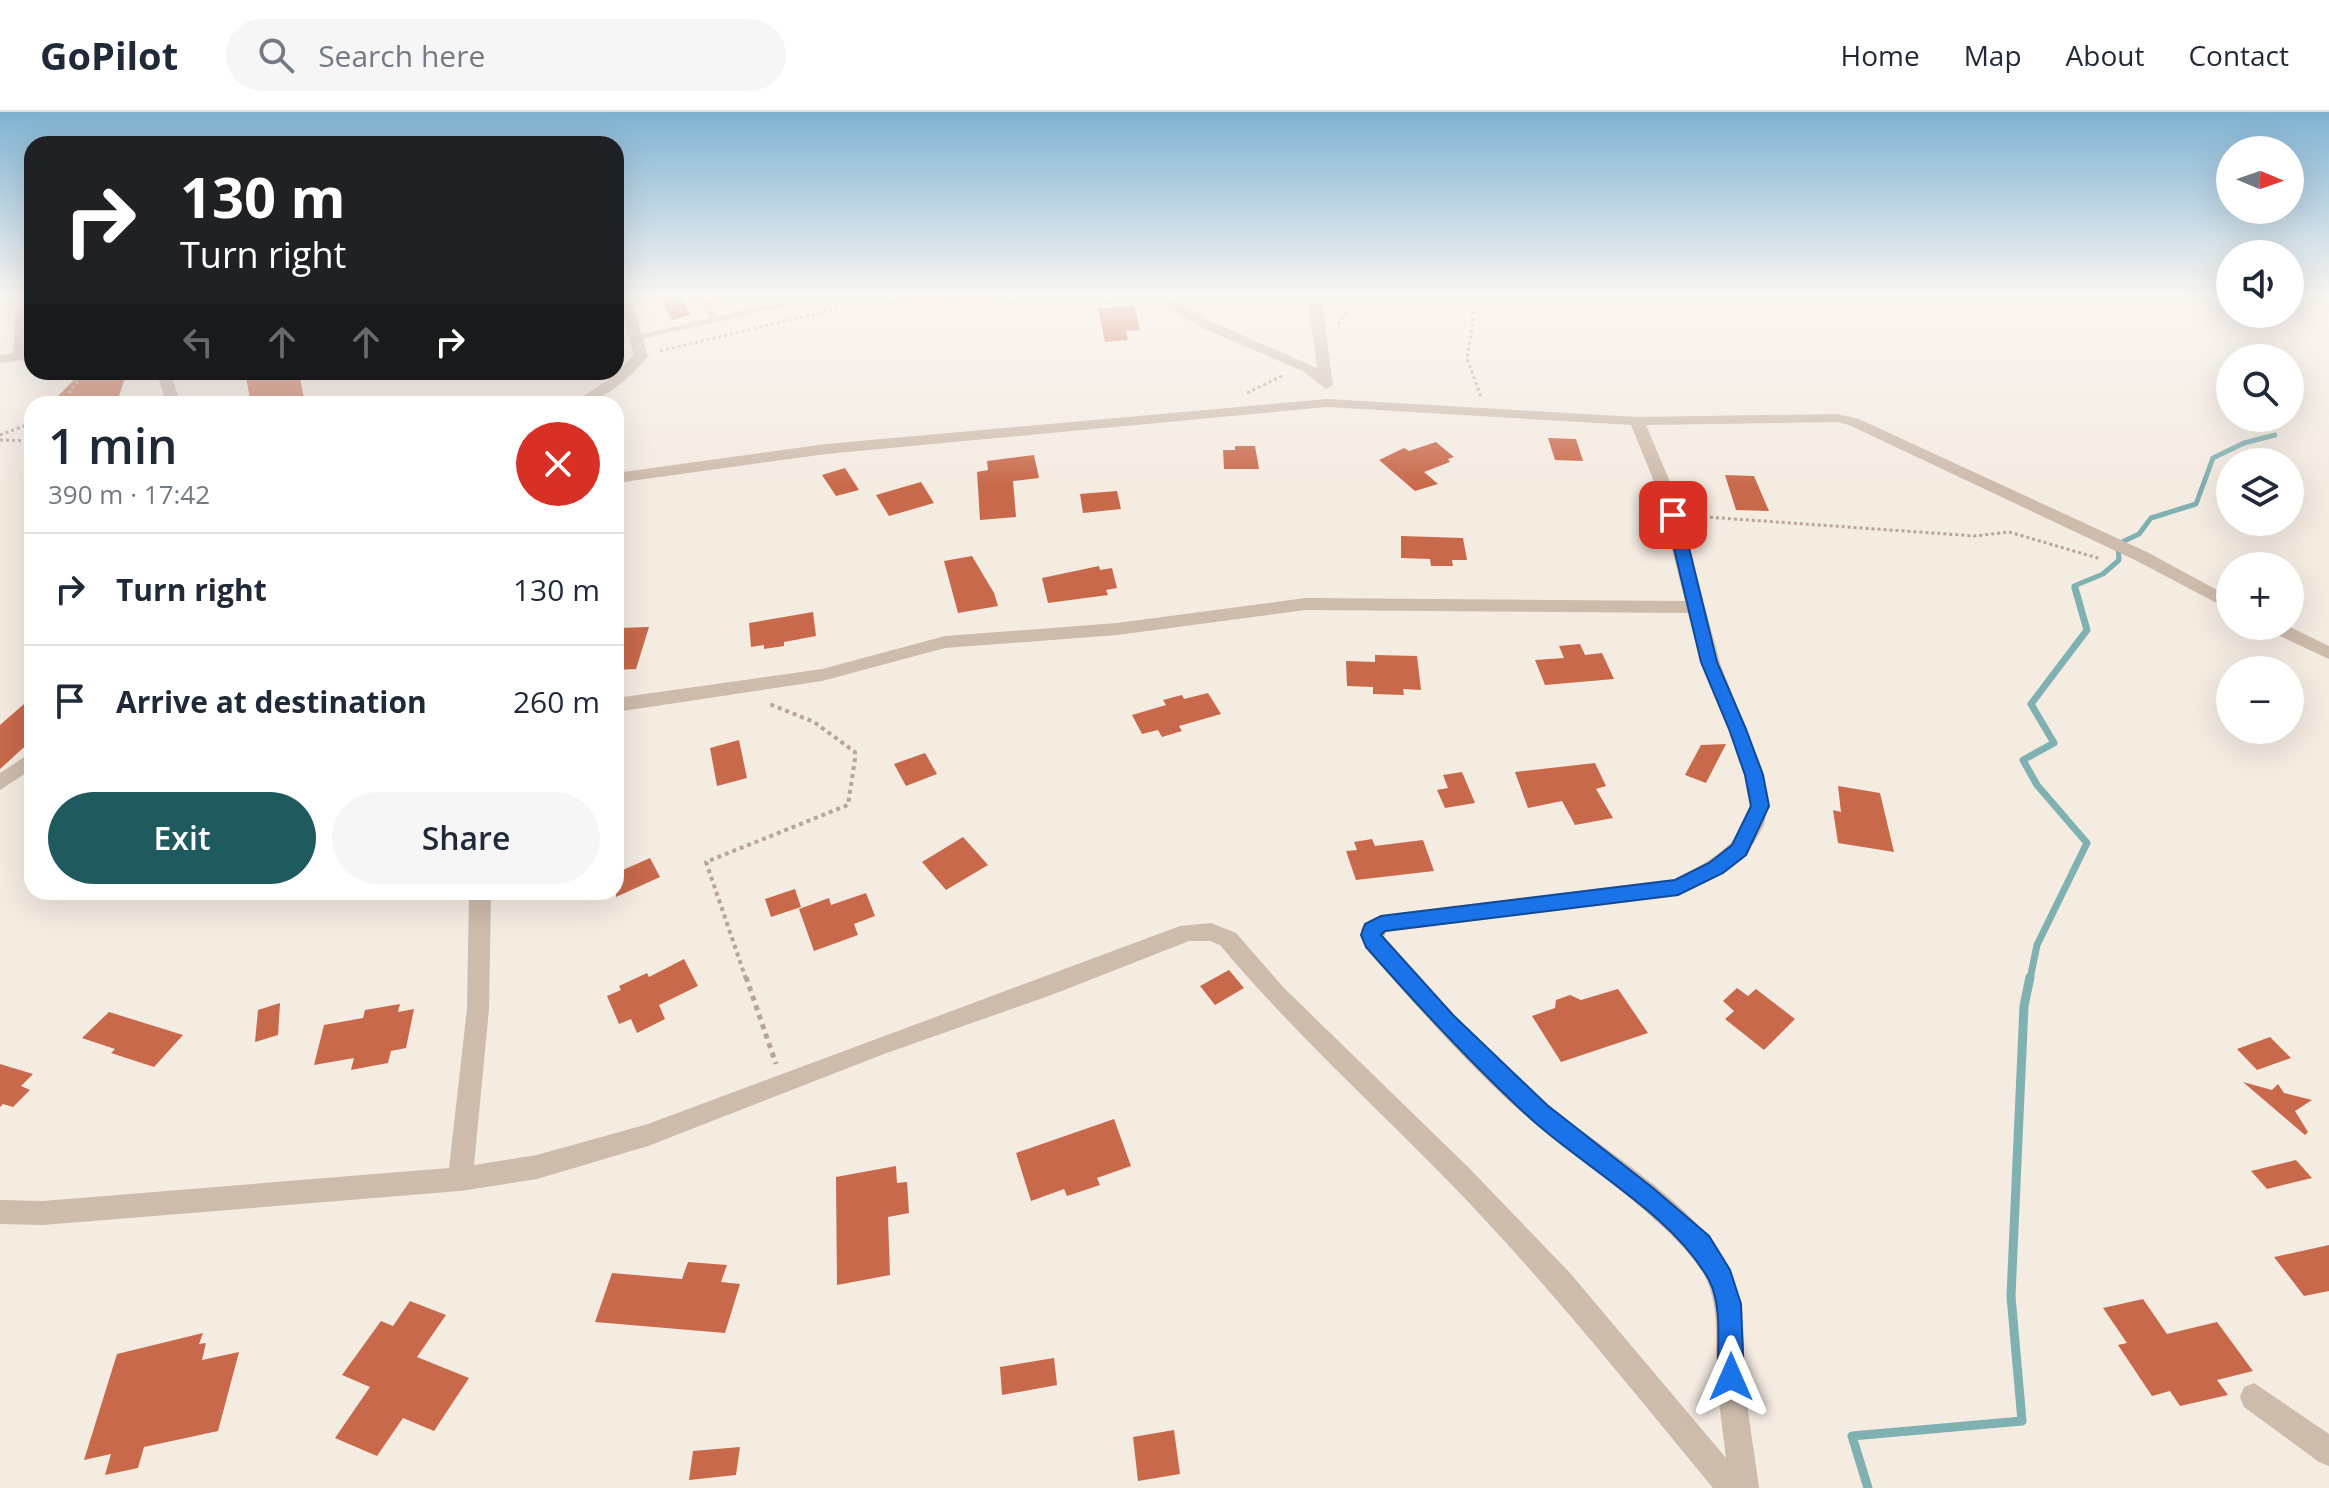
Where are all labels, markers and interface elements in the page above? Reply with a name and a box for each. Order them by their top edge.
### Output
search box [226,19,786,91]
text: GoPilot [40,29,178,81]
icon: search [254,33,298,77]
text: Search here [318,35,485,76]
text: Home [1841,36,1920,74]
text: Map [1964,36,2022,74]
text: About [2066,36,2144,74]
text: Contact [2188,36,2289,74]
north arrow [2216,136,2304,224]
map controls [2216,136,2304,744]
text: 130 m [180,158,346,234]
icon: right [48,168,152,272]
text: Turn right [180,230,346,279]
button: sound [2216,240,2304,328]
icon: left [176,320,220,364]
icon: ahead [260,320,304,364]
icon: ahead [344,320,388,364]
icon: right [428,320,472,364]
button: search [2216,344,2304,432]
text: 1 min [48,413,178,478]
button: close [516,422,600,506]
button: layers [2216,448,2304,536]
text: 390 m · 17:42 [48,476,210,512]
pin [1639,481,1707,549]
icon: arrive [1651,493,1695,537]
button: + [2216,552,2304,640]
icon: right [48,567,92,611]
text: Turn right [116,569,267,610]
text: 130 m [513,569,600,610]
button: − [2216,656,2304,744]
icon: arrive [48,679,92,723]
text: Arrive at destination [116,681,427,722]
text: 260 m [513,681,600,722]
button: Exit [48,792,316,884]
button: Share [332,792,600,884]
position arrow [1689,1335,1773,1419]

